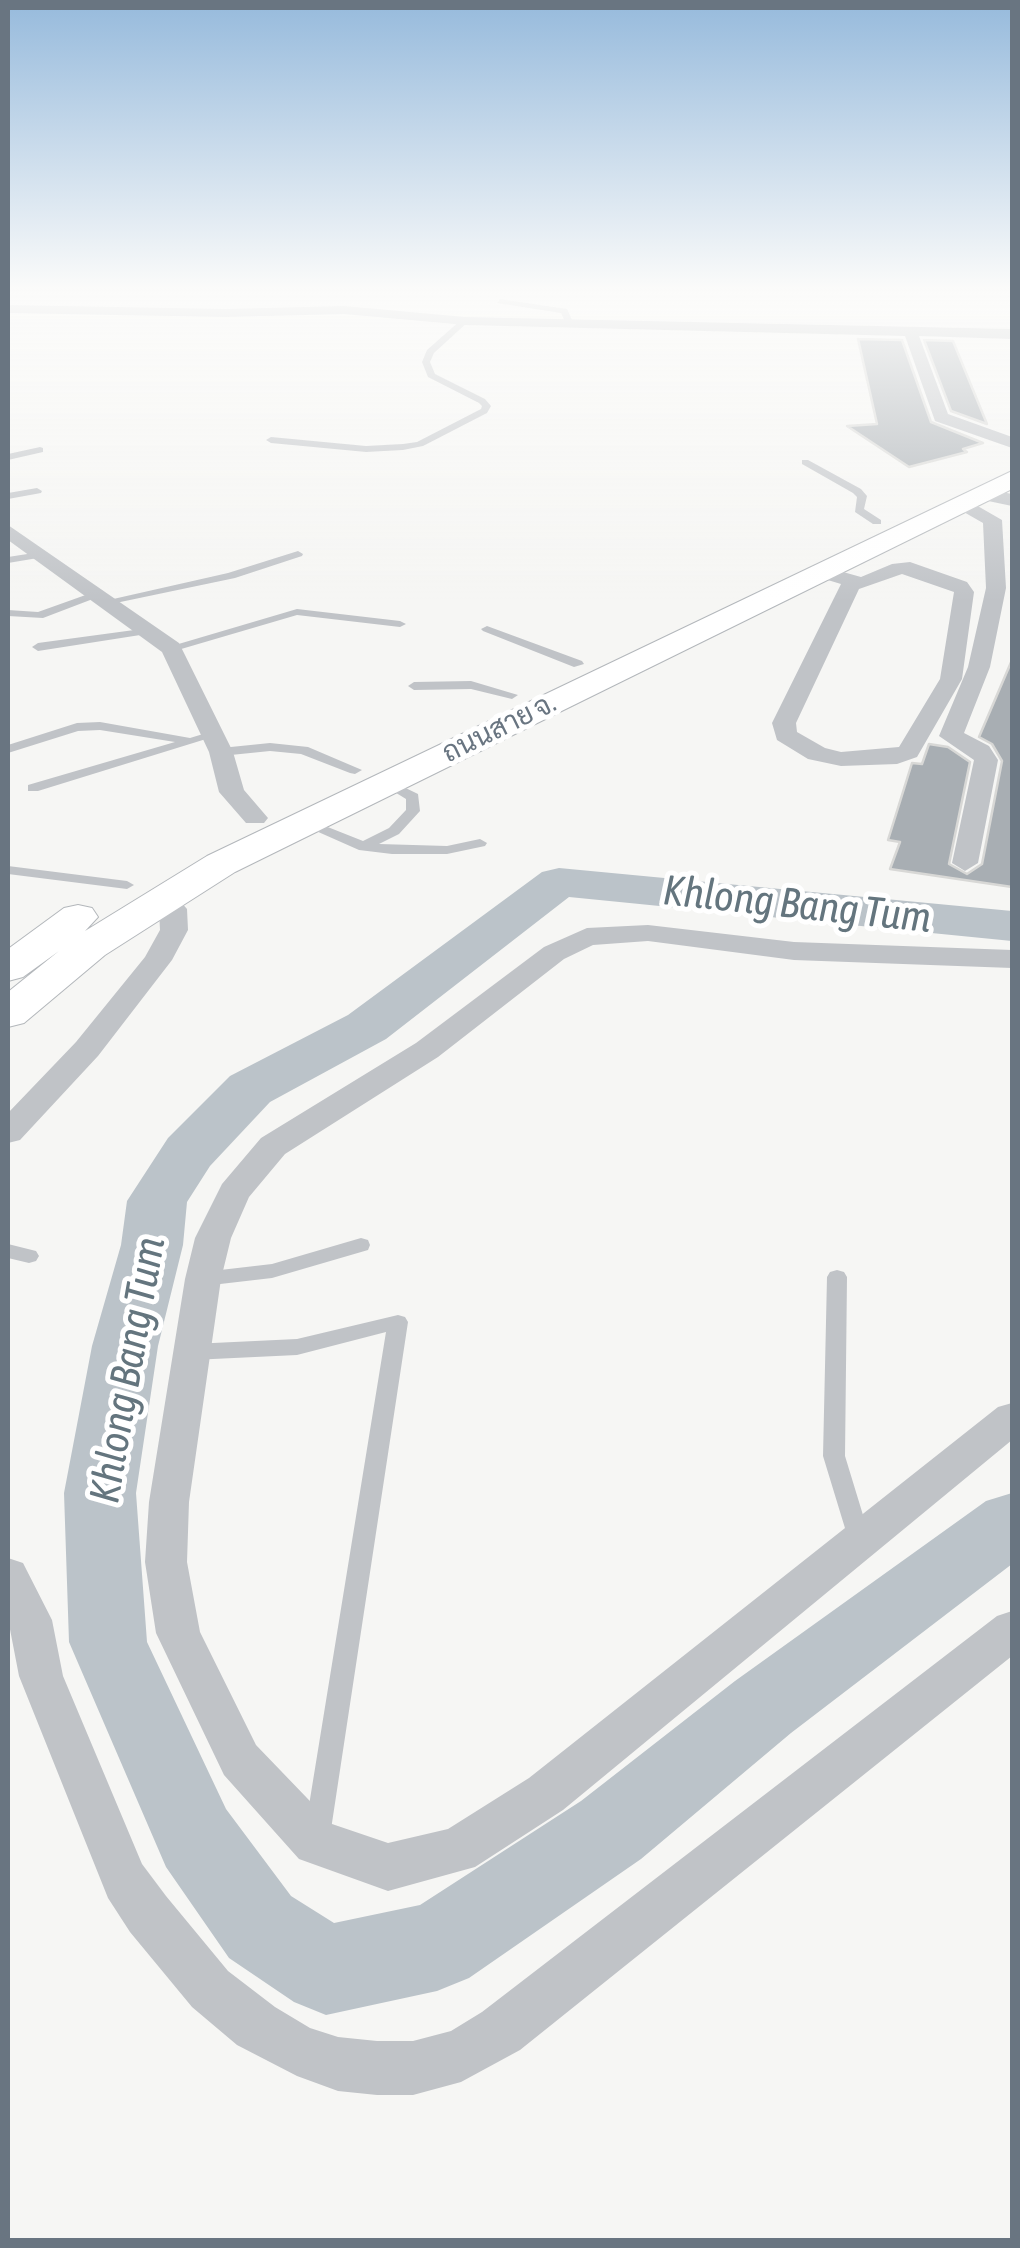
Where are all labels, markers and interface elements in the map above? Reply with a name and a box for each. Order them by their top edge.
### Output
street label: ถนนสาย จ. [437,686,561,770]
water label: Khlong Bang Tum [660,866,934,944]
water label: Khlong Bang Tum [80,1233,176,1507]

